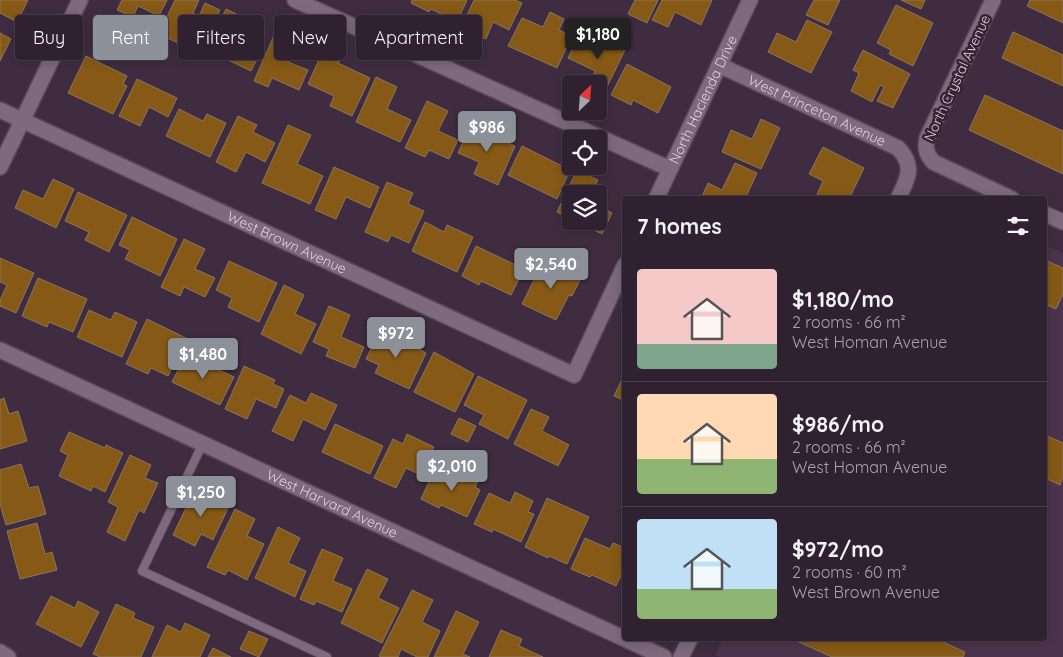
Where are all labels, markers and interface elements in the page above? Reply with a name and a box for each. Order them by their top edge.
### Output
street label: North Crystal Avenue [920,12,994,144]
chip: Buy [15,15,83,60]
chip: Rent [93,15,168,60]
chip: Filters [178,15,264,60]
chip: New [274,15,346,60]
chip: Apartment [356,15,482,60]
pin: $1,180 [557,18,639,60]
text: $1,180 [576,24,620,44]
street label: North Hacienda Drive [665,32,741,167]
street label: West Princeton Avenue [745,71,889,150]
north arrow [562,75,608,120]
map controls [562,75,607,230]
pin: $986 [457,110,517,153]
text: $986 [469,117,505,137]
button: locate [562,130,607,175]
button: layers [562,185,607,230]
street label: West Brown Avenue [224,207,350,278]
icon: filters [1004,212,1032,240]
text: 7 homes [637,213,722,239]
pin: $2,540 [510,248,592,290]
text: $2,540 [525,254,577,274]
text: $1,180/mo [792,286,894,312]
icon: home [677,289,737,349]
text: 2 rooms · 66 m² [792,312,906,332]
pin: $972 [366,316,426,359]
text: $972 [378,323,414,343]
text: West Homan Avenue [792,332,947,352]
pin: $1,480 [162,338,244,380]
text: $1,480 [179,344,227,364]
text: $986/mo [792,411,884,437]
icon: home [677,414,737,474]
text: 2 rooms · 66 m² [792,437,906,457]
pin: $2,010 [411,450,493,492]
text: $2,010 [428,456,476,476]
text: West Homan Avenue [792,457,947,477]
street label: West Harvard Avenue [264,466,401,542]
pin: $1,250 [160,476,242,518]
text: $1,250 [177,482,225,502]
text: $972/mo [792,536,884,562]
icon: home [677,539,737,599]
text: 2 rooms · 60 m² [792,562,906,582]
text: West Brown Avenue [792,582,940,602]

